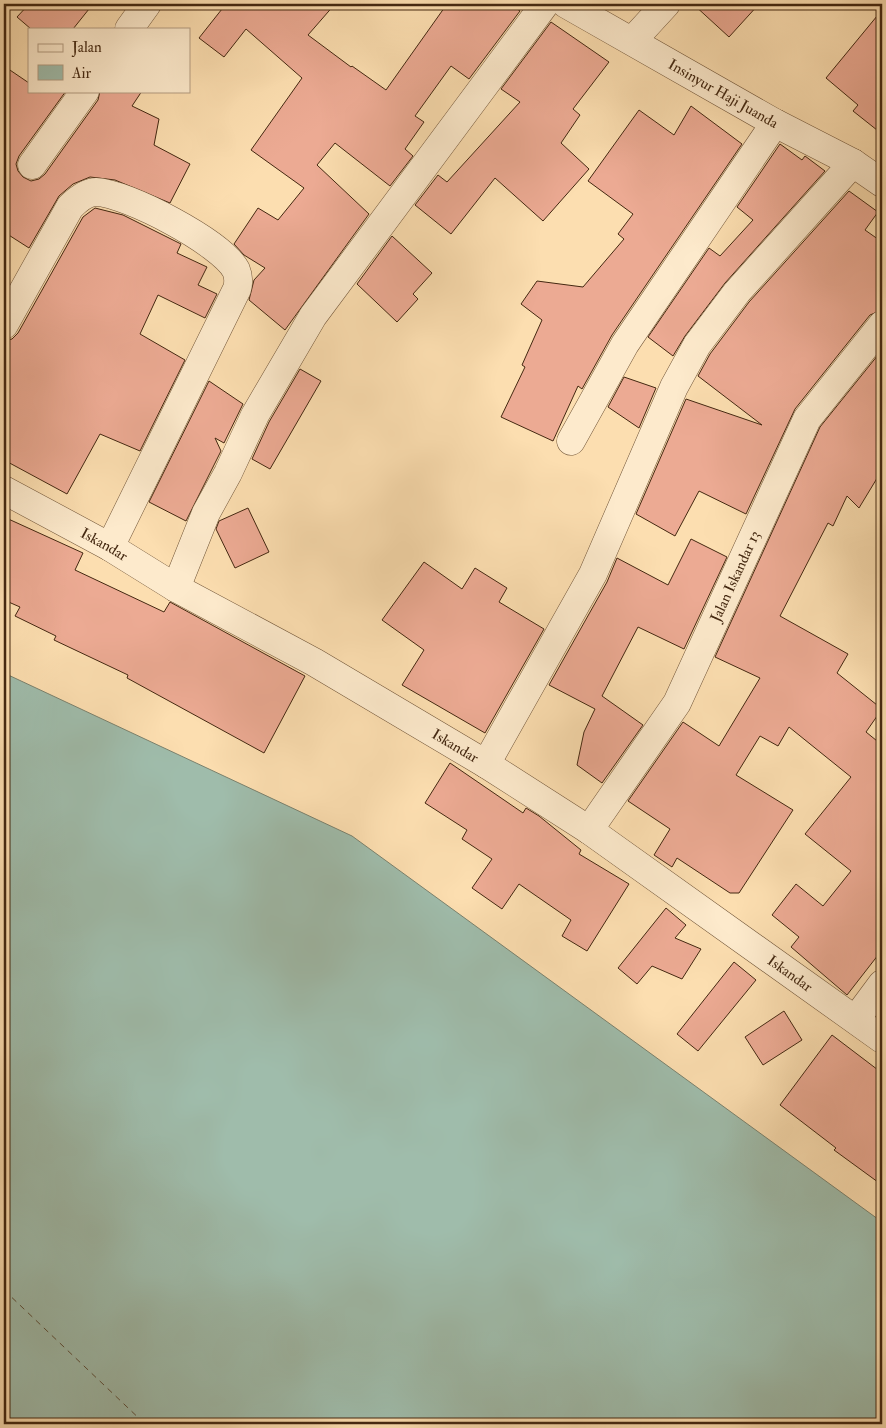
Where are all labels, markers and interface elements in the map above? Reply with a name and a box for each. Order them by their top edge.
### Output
legend [28,28,190,92]
text: Jalan [71,38,102,58]
street label: Insinyur Haji Juanda [665,55,782,133]
text: Air [71,64,92,83]
street label: Iskandar [77,524,131,566]
street label: Jalan Iskandar 13 [706,528,765,626]
street label: Iskandar [428,725,482,768]
street label: Iskandar [763,951,817,997]

